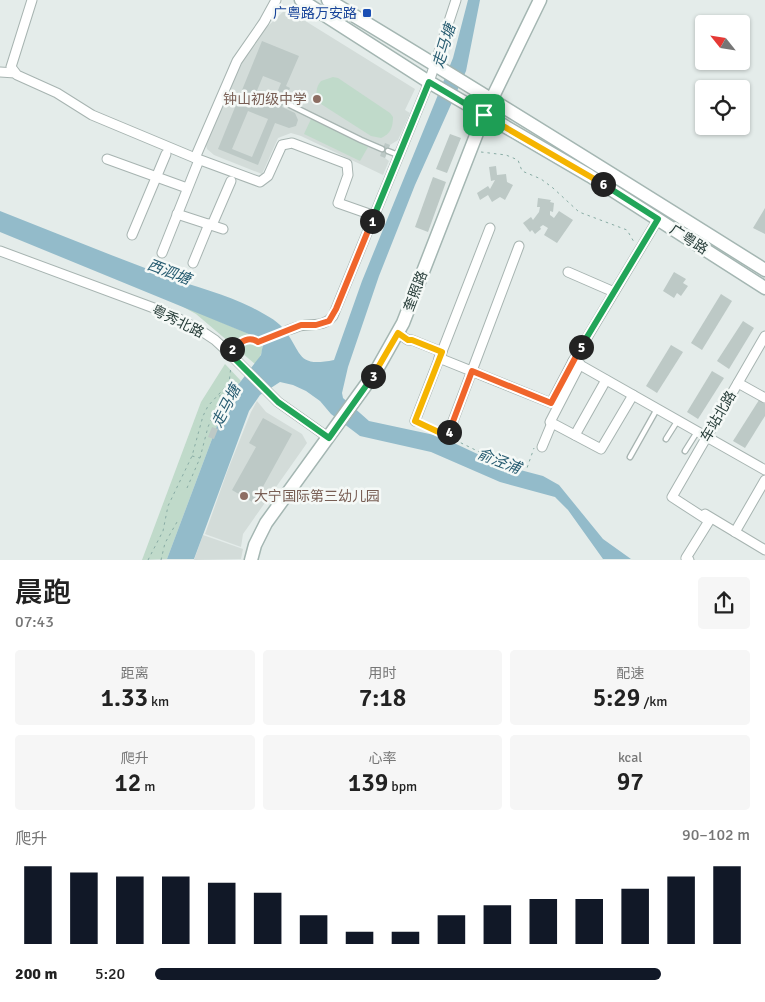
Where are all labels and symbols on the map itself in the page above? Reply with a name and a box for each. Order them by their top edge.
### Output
place label: 广粤路万安路 [273,5,357,22]
marker: 广粤路万安路 [361,7,373,19]
north arrow [695,15,750,70]
water label: 走马塘 [429,19,460,70]
place label: 钟山初级中学 [223,91,307,108]
marker: 钟山初级中学 [311,93,323,105]
pin [463,94,505,136]
pin: 6 [590,172,616,196]
pin: 1 [360,208,384,234]
street label: 广粤路 [666,221,711,258]
water label: 西泗塘 [145,256,196,290]
street label: 奎照路 [400,269,431,314]
street label: 粤秀北路 [149,302,207,341]
pin: 5 [568,334,594,360]
pin: 2 [220,336,244,362]
pin: 3 [360,364,386,388]
water label: 走马塘 [208,379,246,430]
street label: 车站北路 [697,388,740,445]
pin: 4 [436,420,462,444]
water label: 俞泾浦 [475,445,525,478]
place label: 大宁国际第三幼儿园 [254,488,380,505]
marker: 大宁国际第三幼儿园 [238,490,250,502]

